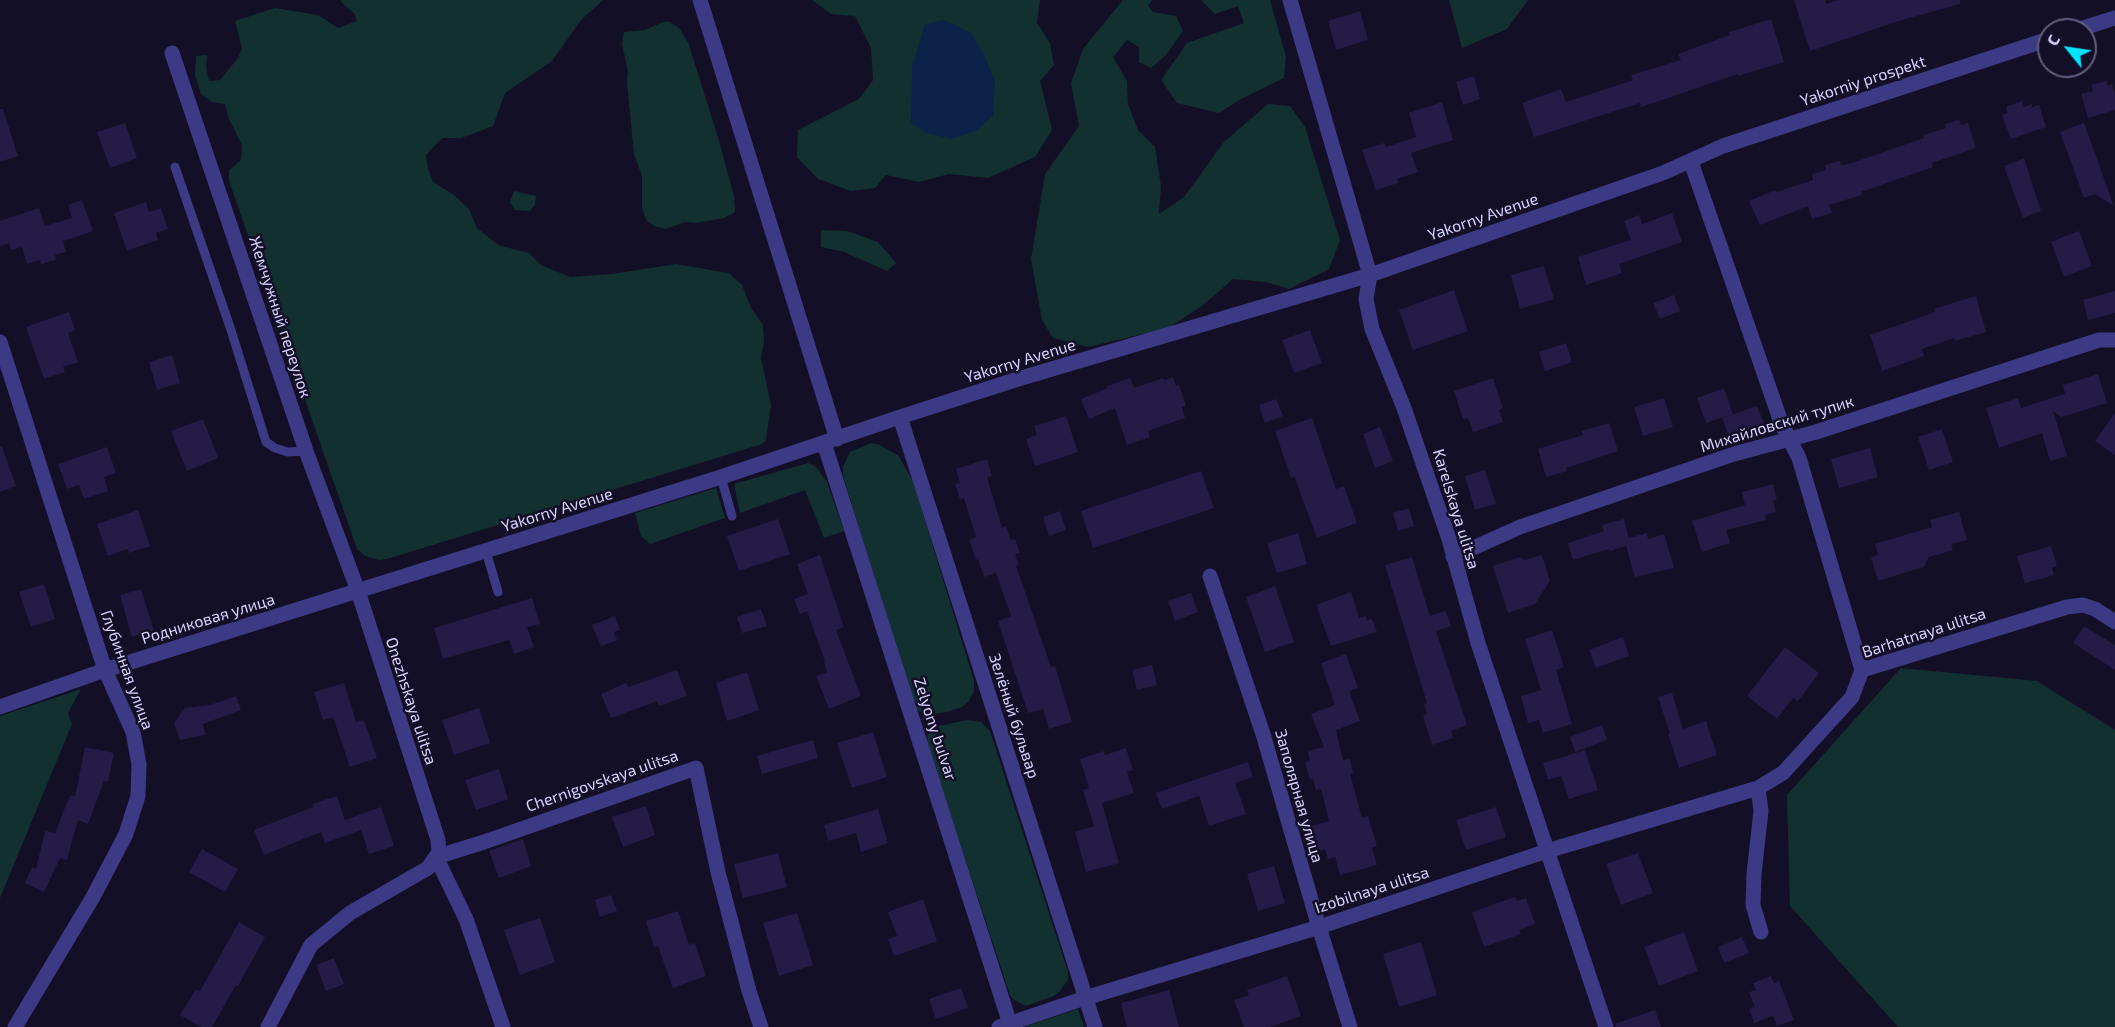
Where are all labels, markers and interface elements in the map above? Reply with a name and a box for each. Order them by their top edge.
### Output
north arrow [2037,18,2097,78]
text: С [2042,31,2063,49]
street label: Yakorniy prospekt [1798,52,1928,110]
street label: Yakorny Avenue [1425,189,1541,245]
street label: Жемчужный переулок [245,234,315,400]
street label: Yakorny Avenue [962,335,1078,387]
street label: Михайловский тупик [1698,392,1856,456]
street label: Karelskaya ulitsa [1429,447,1483,571]
street label: Yakorny Avenue [499,484,615,536]
street label: Родниковая улица [139,590,277,648]
street label: Barhatnaya ulitsa [1860,604,1988,662]
street label: Глубинная улица [96,608,158,732]
street label: Onezhskaya ulitsa [381,635,441,767]
street label: Зелёный бульвар [985,651,1043,781]
street label: Zelyony bulvar [909,675,961,783]
street label: Заполярная улица [1271,727,1327,865]
street label: Chernigovskaya ulitsa [523,746,681,816]
street label: Izobilnaya ulitsa [1312,862,1432,918]

